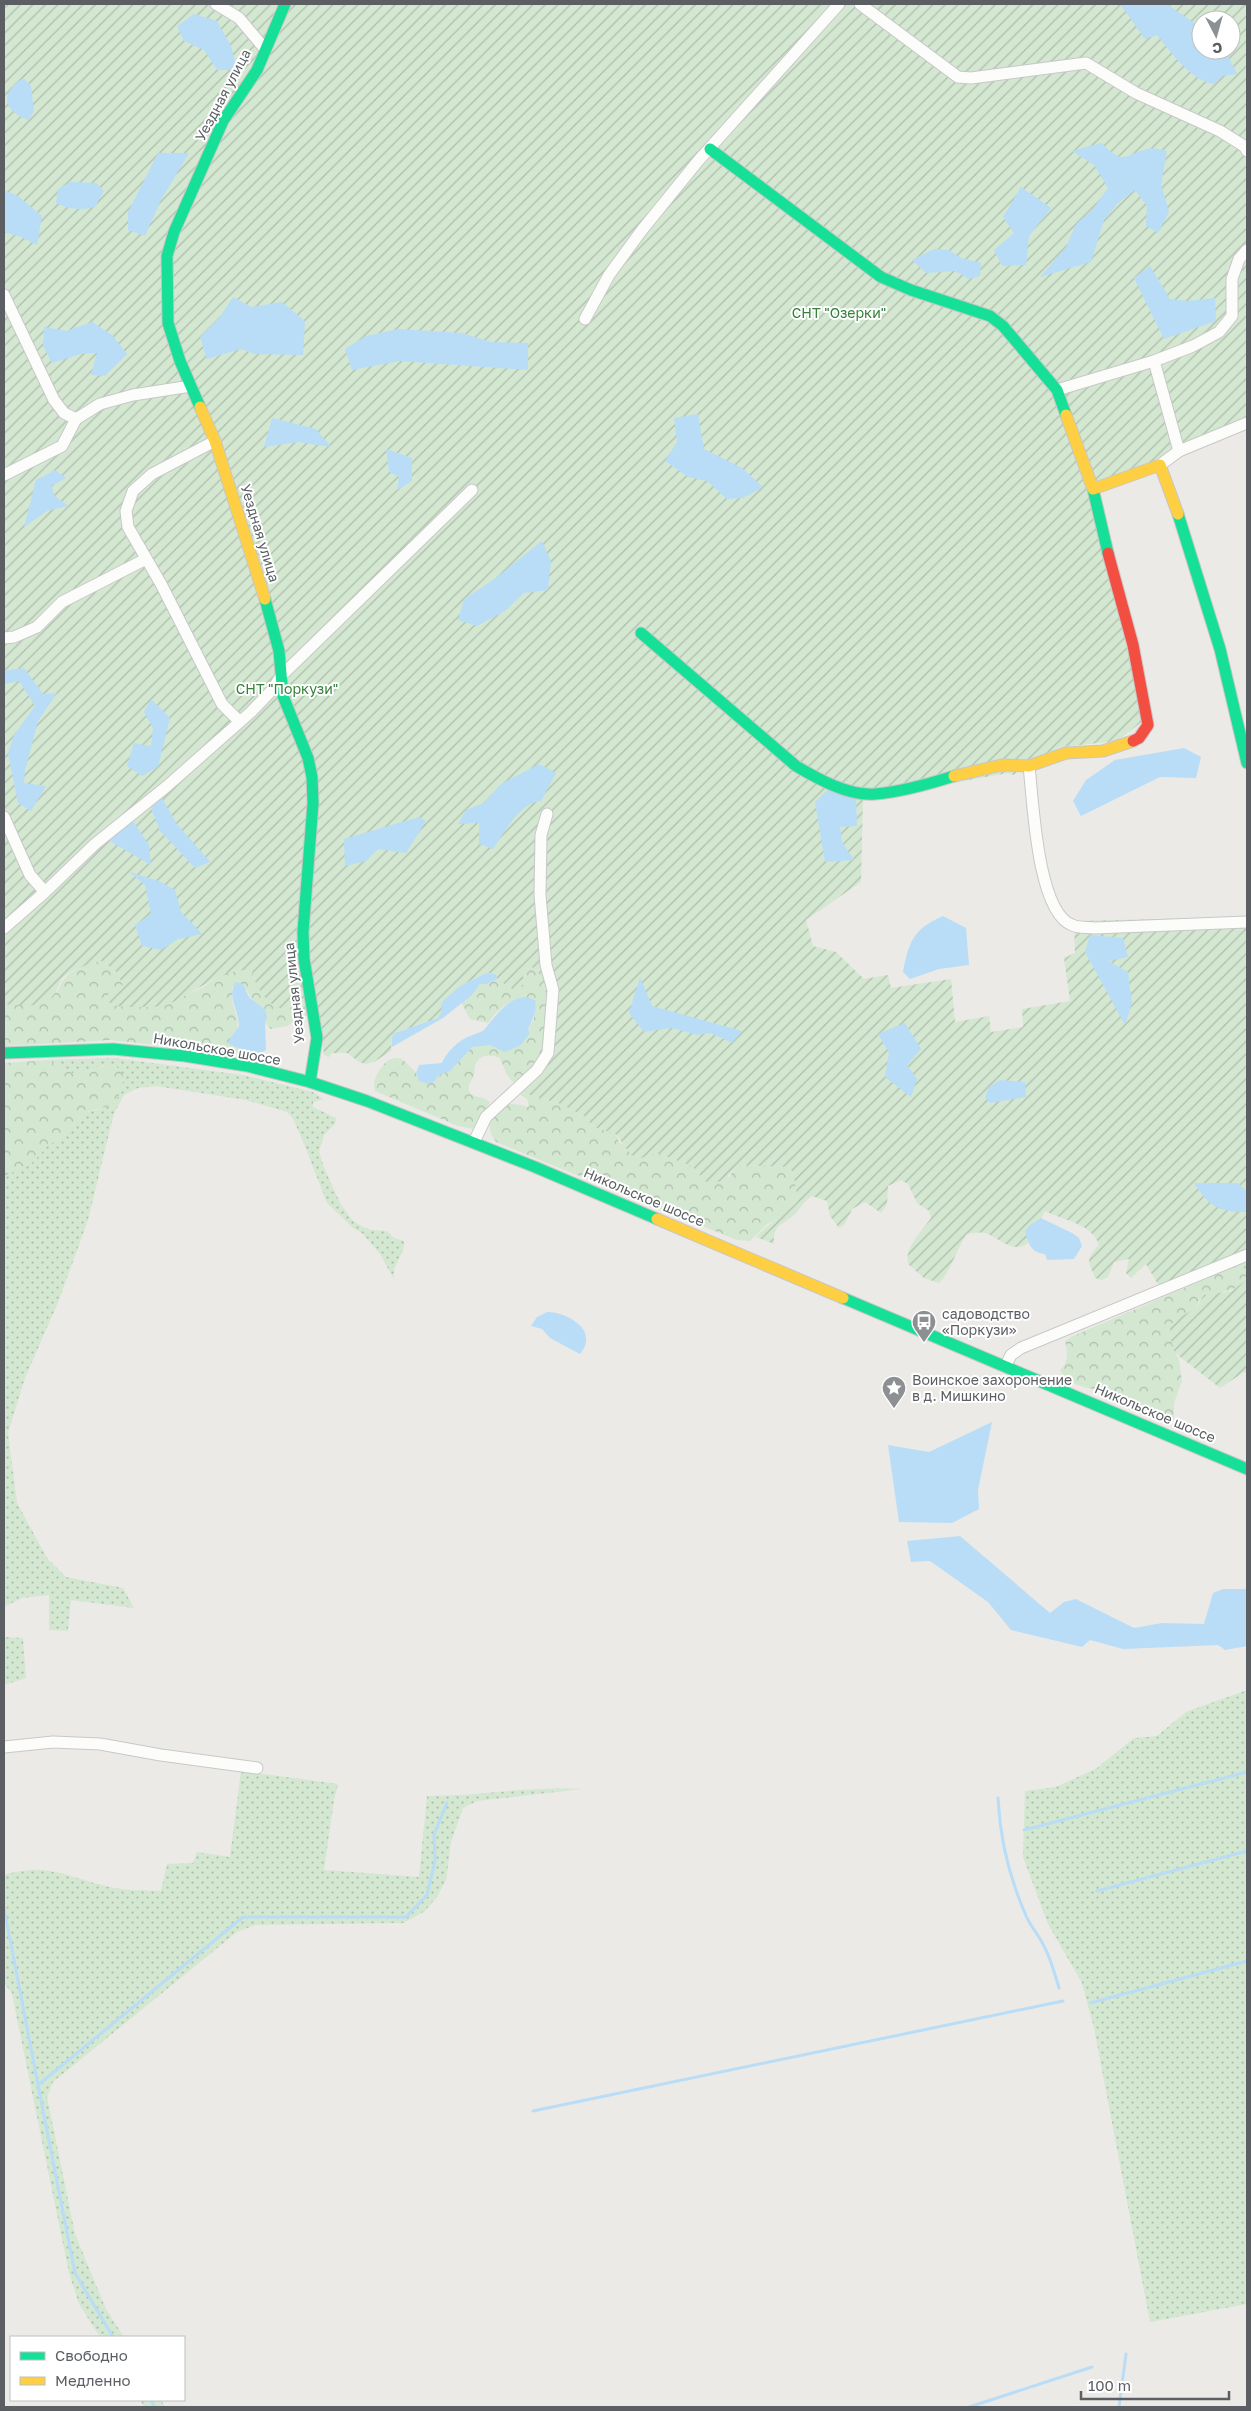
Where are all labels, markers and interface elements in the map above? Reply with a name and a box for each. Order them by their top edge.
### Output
north arrow [1191,10,1241,60]
text: С [1212,39,1223,57]
street label: Уездная улица [191,46,254,144]
park label: СНТ "Озерки" [792,304,886,321]
street label: Уездная улица [238,482,283,584]
park label: СНТ "Поркузи" [236,680,338,697]
street label: Уездная улица [280,942,307,1044]
street label: Никольское шоссе [152,1029,282,1068]
street label: Никольское шоссе [581,1163,707,1230]
place label: садоводство «Поркузи» [942,1305,1030,1338]
bus stop icon: садоводство «Поркузи» [911,1309,937,1343]
place label: Воинское захоронение в д. Мишкино [912,1371,1072,1404]
place icon: Воинское захоронение в д. Мишкино [881,1375,907,1409]
street label: Никольское шоссе [1092,1379,1218,1446]
legend [10,2336,185,2401]
text: Свободно [55,2346,128,2364]
scale bar [1081,2368,1228,2400]
text: Медленно [55,2371,131,2389]
text: 100 m [1088,2376,1131,2394]

